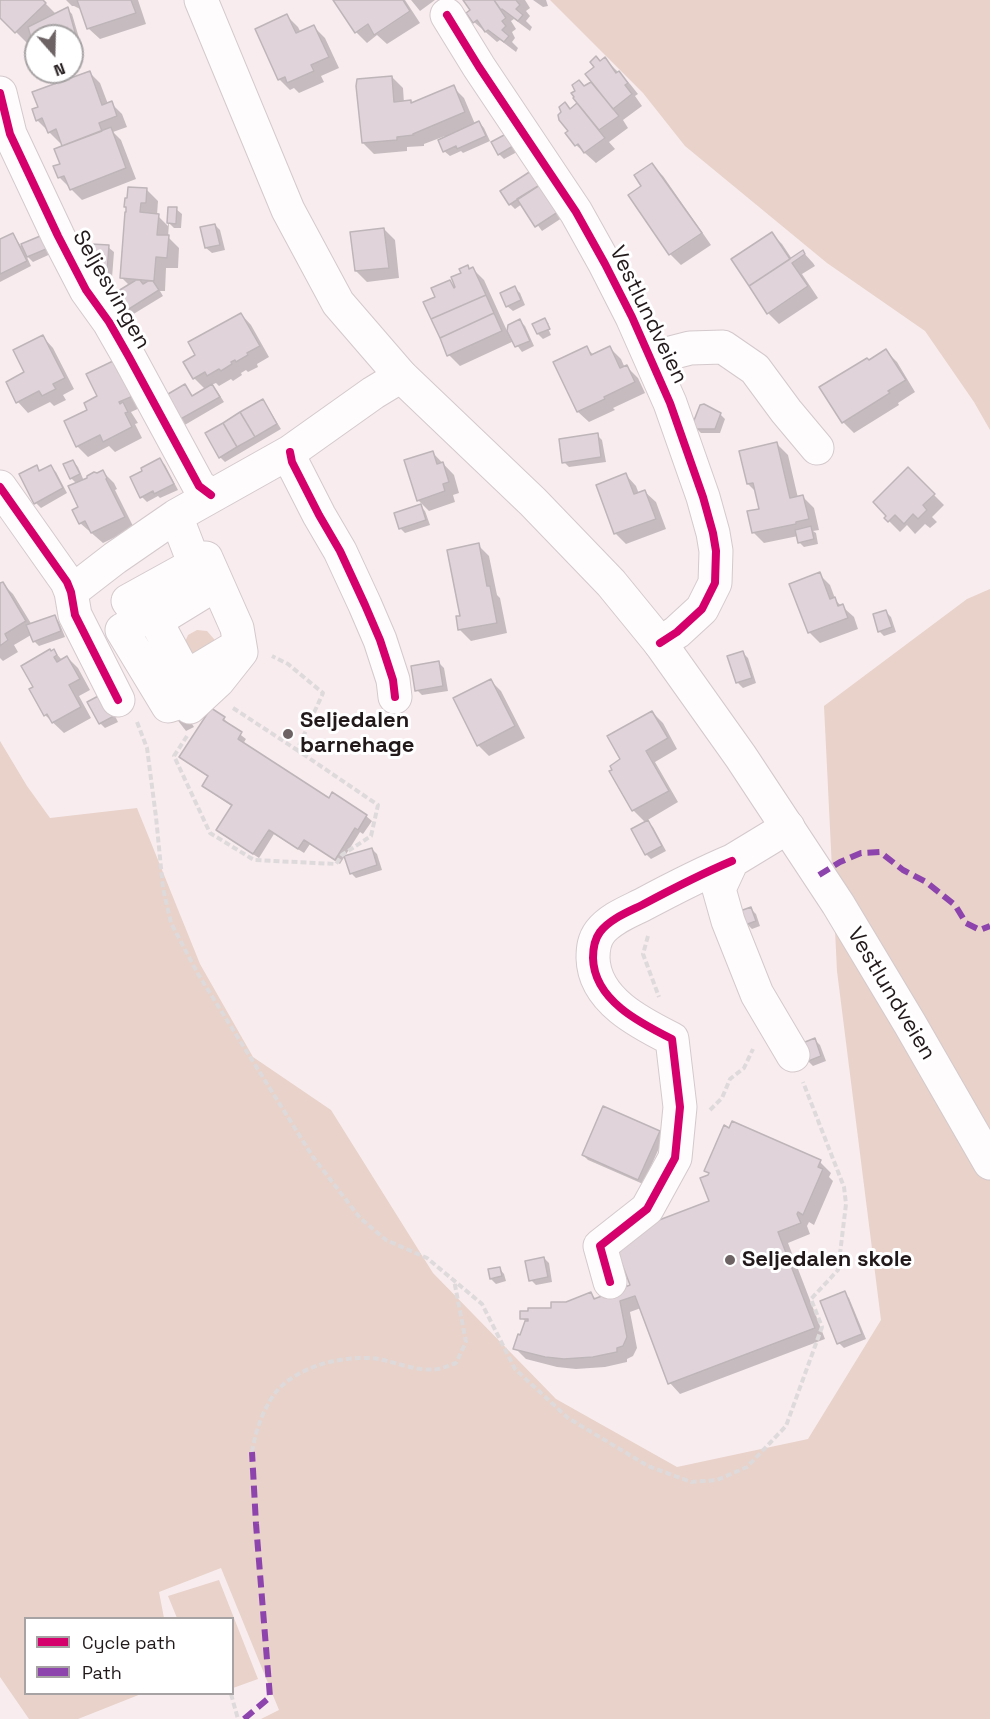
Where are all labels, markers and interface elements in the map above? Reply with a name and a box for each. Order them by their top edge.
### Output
north arrow [24,24,84,84]
text: N [51,58,68,81]
street label: Seljesvingen [66,226,156,354]
street label: Vestlundveien [603,242,693,388]
place label: Seljedalen barnehage [300,708,414,760]
marker: Seljedalen barnehage [281,727,295,741]
street label: Vestlundveien [841,923,941,1065]
place label: Seljedalen skole [742,1247,912,1273]
marker: Seljedalen skole [723,1253,737,1267]
legend [24,1617,234,1695]
text: Cycle path [82,1631,176,1654]
text: Path [82,1661,122,1684]

